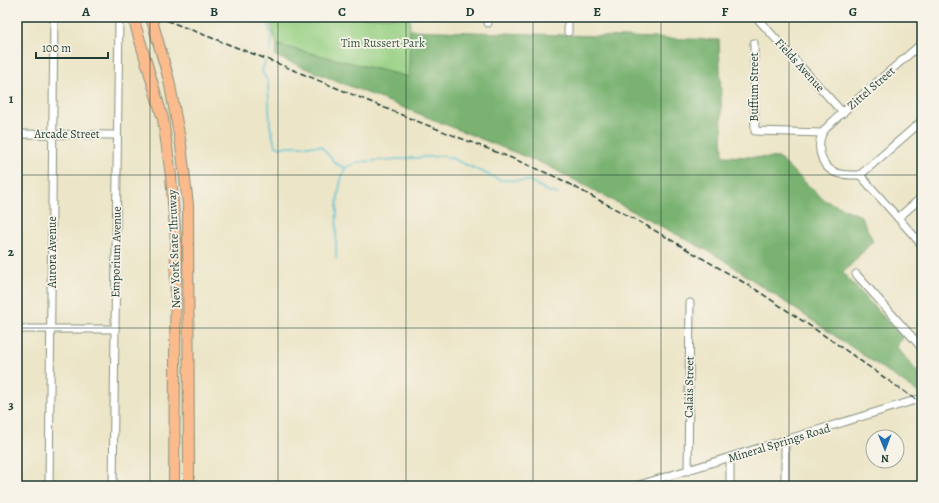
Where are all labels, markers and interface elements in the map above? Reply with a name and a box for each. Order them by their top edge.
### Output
text: A [81,3,91,20]
text: B [210,3,218,20]
text: C [338,3,346,20]
text: D [465,3,475,20]
text: E [593,3,601,20]
text: F [722,3,729,20]
text: G [849,3,857,20]
scale bar [36,34,108,60]
park label: Tim Russert Park [341,35,425,51]
street label: Fields Avenue [772,35,828,95]
text: 100 m [42,40,71,56]
street label: Buffum Street [746,52,762,122]
street label: Zittel Street [844,63,898,113]
text: 1 [9,90,14,107]
street label: Arcade Street [33,126,100,142]
street label: New York State Thruway [164,189,184,309]
street label: Emporium Avenue [107,206,125,298]
street label: Aurora Avenue [44,216,60,289]
text: 2 [8,243,15,260]
street label: Calais Street [680,356,698,418]
text: 3 [8,396,14,413]
street label: Mineral Springs Road [726,420,833,466]
north arrow [865,429,905,469]
text: N [881,451,889,466]

